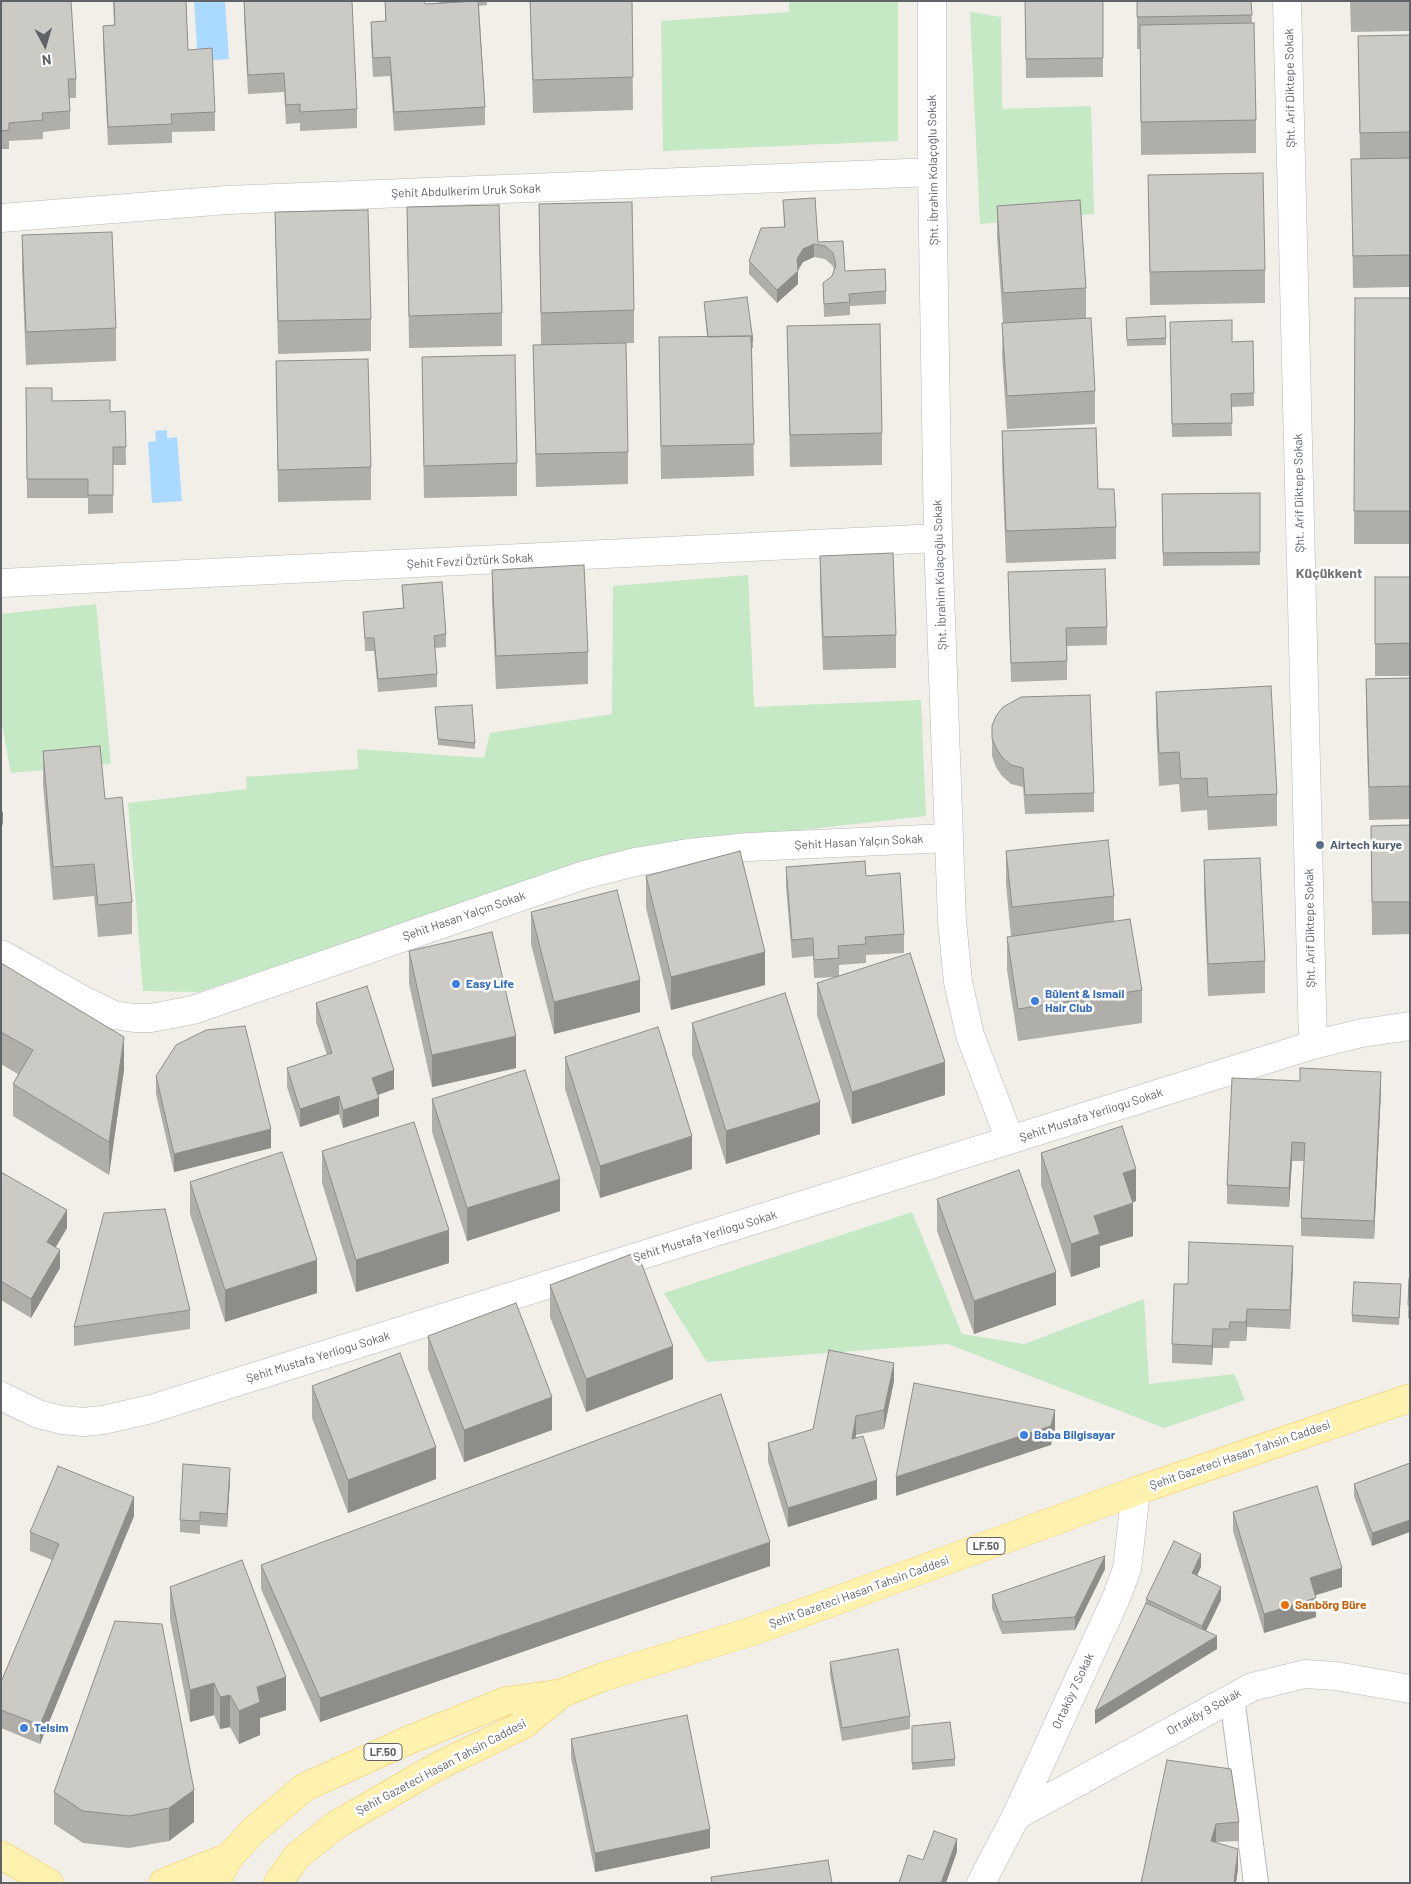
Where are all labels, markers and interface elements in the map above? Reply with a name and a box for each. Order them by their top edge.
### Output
north arrow [20,20,70,70]
street label: Şht. Arif Diktepe Sokak [1282,28,1298,148]
text: N [41,51,52,69]
street label: Şht. İbrahim Kolaçoğlu Sokak [924,95,942,245]
street label: Şehit Abdulkerim Uruk Sokak [391,181,541,201]
street label: Şht. Arif Diktepe Sokak [1291,433,1307,553]
street label: Şht. İbrahim Kolaçoğlu Sokak [930,500,950,650]
street label: Şehit Fevzi Öztürk Sokak [406,550,534,572]
district label: Küçükkent [1296,565,1362,581]
street label: Şehit Hasan Yalçın Sokak [794,831,924,853]
place label: Airtech kurye [1330,838,1402,852]
marker: Airtech kurye [1314,839,1326,851]
street label: Şht. Arif Diktepe Sokak [1302,868,1318,988]
street label: Şehit Hasan Yalçın Sokak [401,888,527,944]
place label: Easy Life [466,977,514,991]
marker: Easy Life [450,978,462,990]
place label: Bûlent & Ismail Hair Club [1045,987,1124,1015]
marker: Bûlent & Ismail Hair Club [1029,995,1041,1007]
street label: Şehit Mustafa Yerliogu Sokak [1018,1085,1164,1145]
street label: Şehit Mustafa Yerliogu Sokak [631,1207,779,1265]
street label: Şehit Mustafa Yerliogu Sokak [244,1328,392,1386]
street label: Şehit Gazeteci Hasan Tahsin Caddesi [1148,1417,1332,1493]
place label: Baba Bilgisayar [1034,1428,1115,1442]
marker: Baba Bilgisayar [1018,1429,1030,1441]
road number: LF.50 [967,1538,1005,1554]
street label: Şehit Gazeteci Hasan Tahsin Caddesi [767,1553,951,1631]
place label: Sanbörg Büre [1295,1598,1367,1612]
marker: Sanbörg Büre [1279,1599,1291,1611]
street label: Ortaköy 7 Sokak [1049,1651,1097,1731]
street label: Ortaköy 9 Sokak [1164,1686,1244,1738]
street label: Şehit Gazeteci Hasan Tahsin Caddesi [354,1716,528,1818]
place label: Telsim [34,1721,69,1735]
marker: Telsim [18,1722,30,1734]
road number: LF.50 [364,1744,402,1760]

